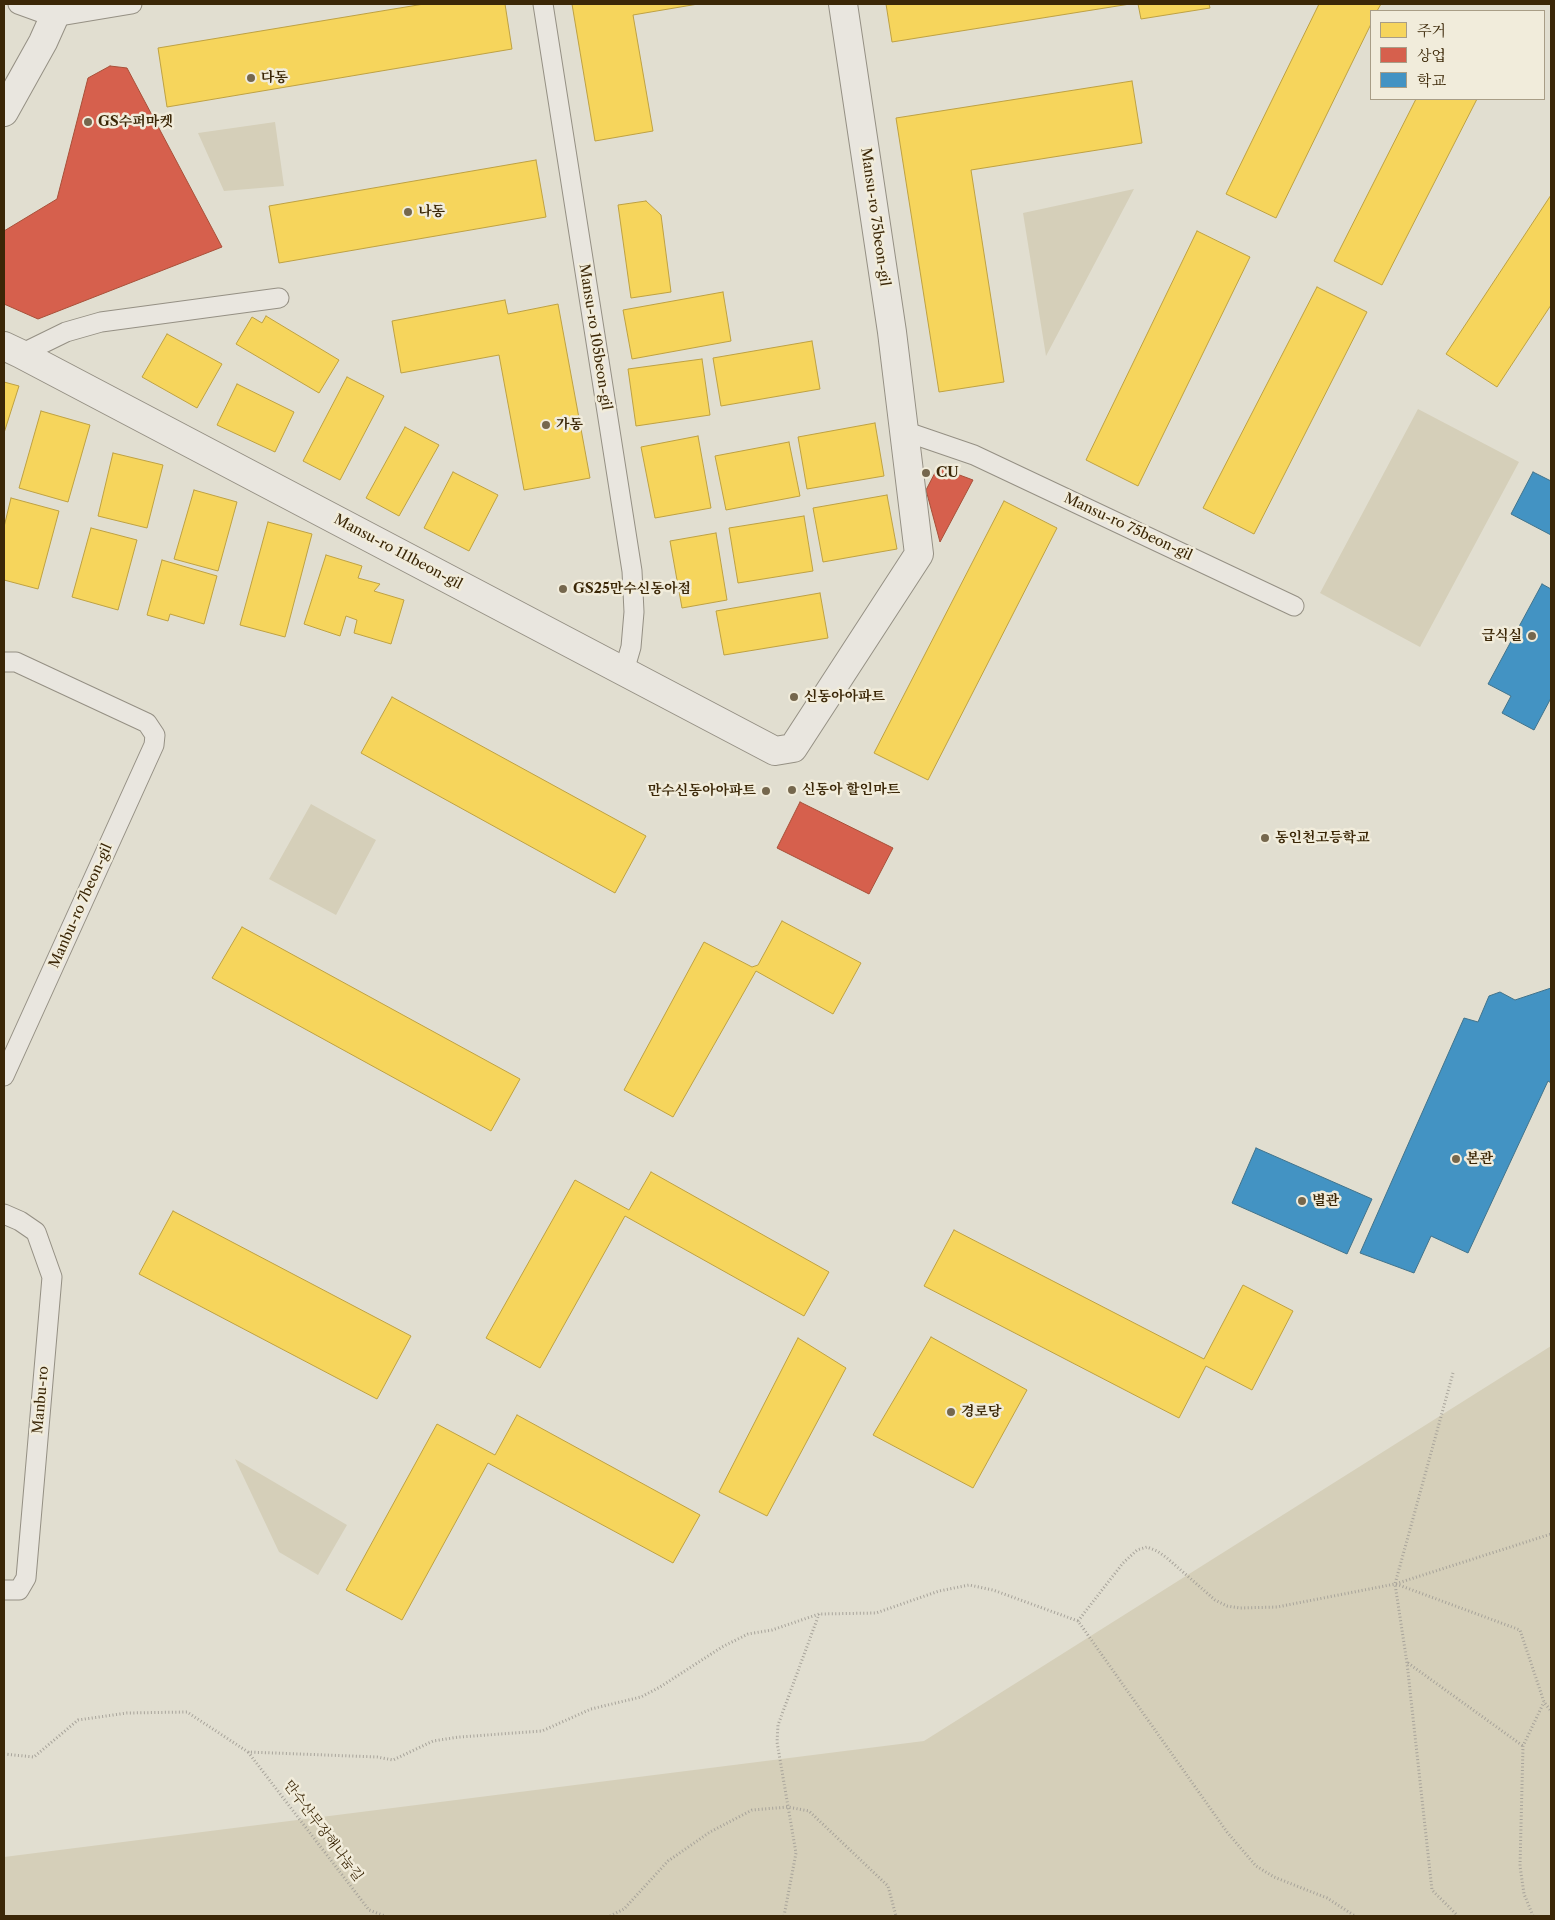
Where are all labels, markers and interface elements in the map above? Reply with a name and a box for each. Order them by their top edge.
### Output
legend [1370,10,1545,100]
text: 주거 [1417,21,1446,40]
text: 상업 [1417,46,1446,65]
place label: 다동 [261,70,288,86]
text: 학교 [1417,71,1446,90]
marker: 다동 [245,72,257,84]
place label: GS수퍼마켓 [98,114,173,130]
marker: GS수퍼마켓 [82,116,94,128]
street label: Mansu-ro 75beon-gil [857,147,893,287]
place label: 나동 [418,204,445,220]
marker: 나동 [402,206,414,218]
street label: Mansu-ro 105beon-gil [575,263,615,411]
place label: 가동 [556,417,583,433]
marker: 가동 [540,419,552,431]
place label: CU [936,465,959,481]
marker: CU [920,467,932,479]
street label: Mansu-ro 75beon-gil [1061,490,1195,564]
street label: Mansu-ro 111beon-gil [331,511,465,593]
place label: GS25만수신동아점 [573,581,691,597]
marker: GS25만수신동아점 [557,583,569,595]
place label: 급식실 [1481,628,1522,644]
marker: 급식실 [1526,630,1538,642]
place label: 신동아아파트 [804,689,885,705]
marker: 신동아아파트 [788,691,800,703]
place label: 신동아 할인마트 [802,782,900,798]
place label: 만수신동아아파트 [648,783,756,799]
marker: 신동아 할인마트 [786,784,798,796]
marker: 만수신동아아파트 [760,785,772,797]
place label: 동인천고등학교 [1275,830,1370,846]
marker: 동인천고등학교 [1259,832,1271,844]
street label: Manbu-ro 7beon-gil [46,841,116,971]
place label: 본관 [1466,1151,1493,1167]
marker: 본관 [1450,1153,1462,1165]
place label: 별관 [1312,1193,1339,1209]
marker: 별관 [1296,1195,1308,1207]
street label: Manbu-ro [30,1365,52,1435]
place label: 경로당 [961,1404,1002,1420]
marker: 경로당 [945,1406,957,1418]
street label: 만수산무장해나눔길 [280,1777,366,1885]

